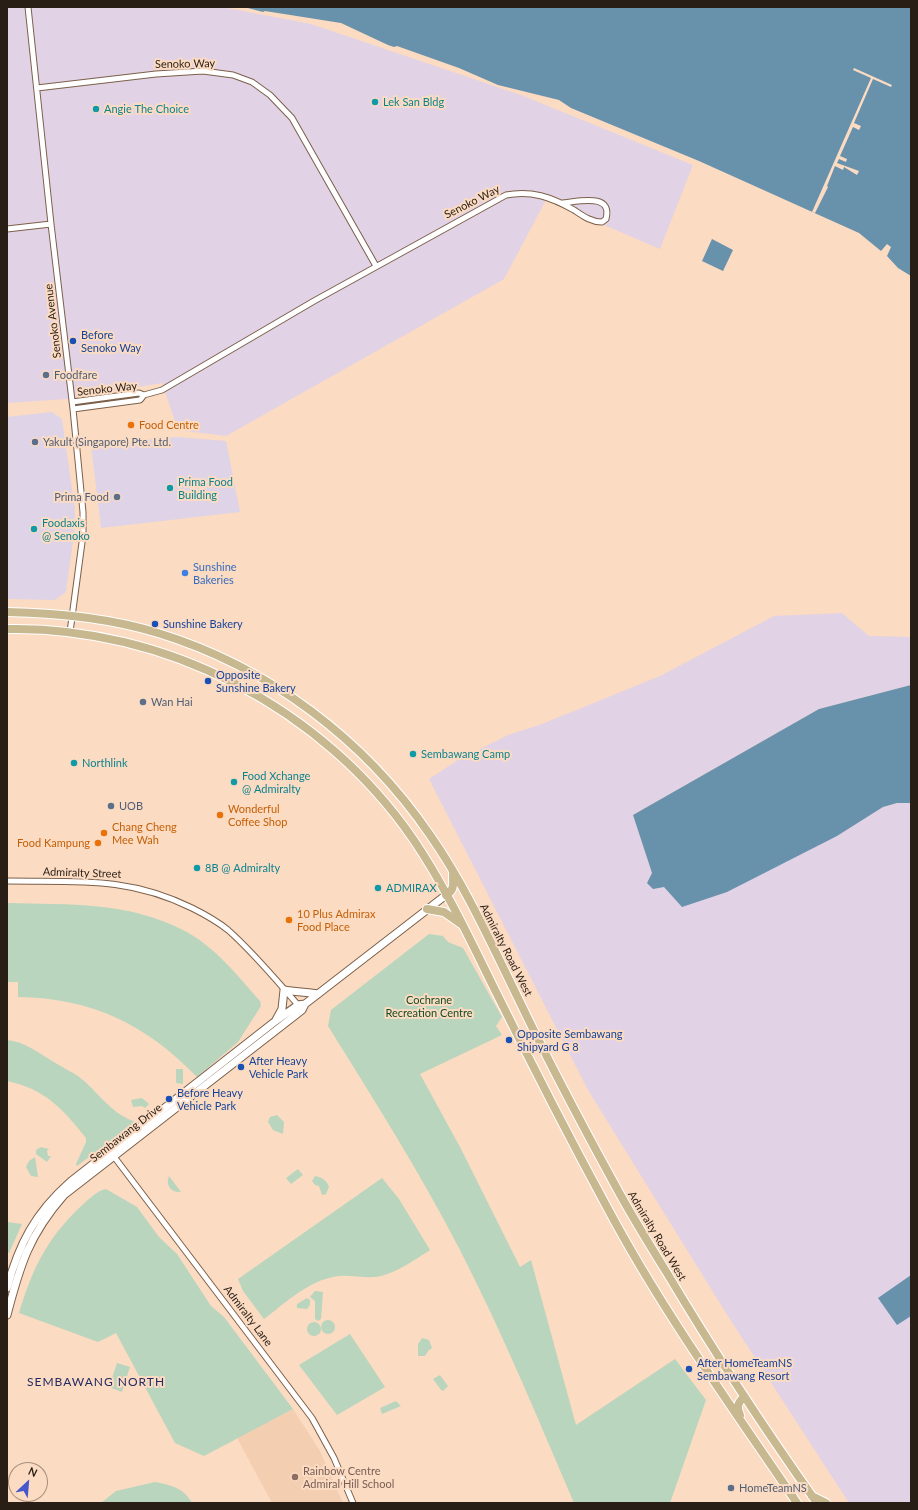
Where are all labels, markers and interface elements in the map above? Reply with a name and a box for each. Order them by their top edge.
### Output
street label: Senoko Way [155,57,215,71]
place label: Lek San Bldg [383,95,444,109]
marker: Lek San Bldg [370,97,380,107]
place label: Angie The Choice [104,102,189,116]
marker: Angie The Choice [91,104,101,114]
street label: Senoko Way [442,182,502,222]
street label: Senoko Avenue [42,283,64,359]
place label: Before Senoko Way [81,328,141,354]
marker: Before Senoko Way [68,336,78,346]
place label: Foodfare [54,368,97,382]
marker: Foodfare [41,370,51,380]
street label: Senoko Way [76,379,138,399]
place label: Food Centre [139,418,199,432]
marker: Food Centre [126,420,136,430]
place label: Yakult (Singapore) Pte. Ltd. [43,435,171,449]
marker: Yakult (Singapore) Pte. Ltd. [30,437,40,447]
place label: Prima Food Building [178,475,233,501]
marker: Prima Food Building [165,483,175,493]
place label: Prima Food [54,490,109,504]
marker: Prima Food [112,492,122,502]
place label: Foodaxis @ Senoko [42,516,90,542]
marker: Foodaxis @ Senoko [29,524,39,534]
place label: Sunshine Bakeries [193,560,237,586]
marker: Sunshine Bakeries [180,568,190,578]
place label: Sunshine Bakery [163,617,243,631]
marker: Sunshine Bakery [150,619,160,629]
place label: Opposite Sunshine Bakery [216,668,296,694]
marker: Opposite Sunshine Bakery [203,676,213,686]
place label: Wan Hai [151,695,193,709]
marker: Wan Hai [138,697,148,707]
place label: Sembawang Camp [421,747,510,761]
marker: Sembawang Camp [408,749,418,759]
place label: Northlink [82,756,128,770]
marker: Northlink [69,758,79,768]
place label: Food Xchange @ Admiralty [242,769,310,795]
marker: Food Xchange @ Admiralty [229,777,239,787]
place label: UOB [119,799,143,813]
marker: UOB [106,801,116,811]
place label: Wonderful Coffee Shop [228,802,287,828]
marker: Wonderful Coffee Shop [215,810,225,820]
place label: Chang Cheng Mee Wah [112,820,177,846]
marker: Chang Cheng Mee Wah [99,828,109,838]
place label: Food Kampung [17,836,90,850]
marker: Food Kampung [93,838,103,848]
place label: 8B @ Admiralty [205,861,280,875]
marker: 8B @ Admiralty [192,863,202,873]
street label: Admiralty Street [43,865,121,881]
place label: ADMIRAX [386,881,437,895]
marker: ADMIRAX [373,883,383,893]
street label: Admiralty Road West [477,902,535,998]
place label: 10 Plus Admirax Food Place [297,907,375,933]
marker: 10 Plus Admirax Food Place [284,915,294,925]
park label: Cochrane Recreation Centre [385,993,473,1019]
place label: Opposite Sembawang Shipyard G 8 [517,1027,622,1053]
marker: Opposite Sembawang Shipyard G 8 [504,1035,514,1045]
place label: After Heavy Vehicle Park [249,1054,308,1080]
marker: After Heavy Vehicle Park [236,1062,246,1072]
place label: Before Heavy Vehicle Park [177,1086,243,1112]
marker: Before Heavy Vehicle Park [164,1094,174,1104]
street label: Sembawang Drive [88,1101,164,1165]
street label: Admiralty Road West [625,1189,689,1283]
street label: Admiralty Lane [221,1283,275,1349]
place label: After HomeTeamNS Sembawang Resort [697,1356,792,1382]
marker: After HomeTeamNS Sembawang Resort [684,1364,694,1374]
district label: SEMBAWANG NORTH [27,1375,165,1389]
north arrow [8,1462,48,1502]
text: N [26,1464,40,1479]
place label: Rainbow Centre Admiral Hill School [303,1464,394,1490]
marker: Rainbow Centre Admiral Hill School [290,1472,300,1482]
place label: HomeTeamNS [739,1481,807,1495]
marker: HomeTeamNS [726,1483,736,1493]

